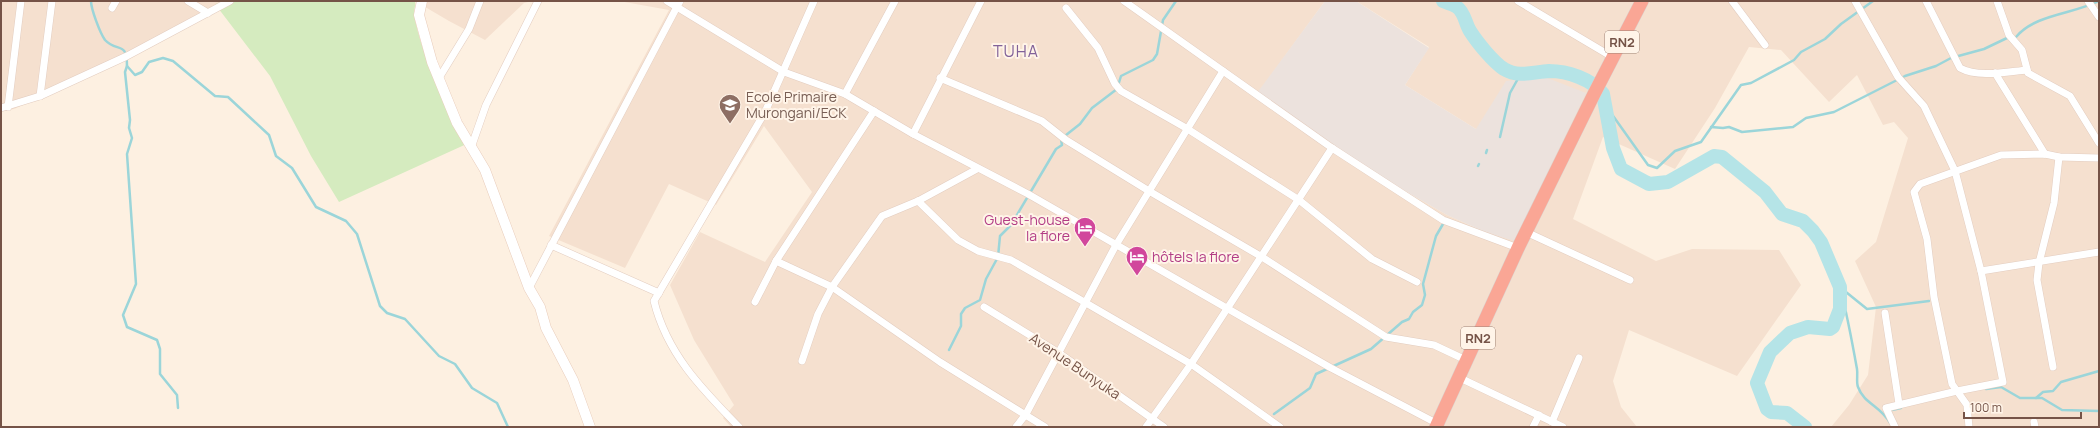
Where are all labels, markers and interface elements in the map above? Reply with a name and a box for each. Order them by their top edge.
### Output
road number: RN2 [1605,31,1639,53]
district label: TUHA [993,40,1039,62]
place label: Ecole Primaire Murongani/ECK [746,87,847,122]
school or university icon: Ecole Primaire Murongani/ECK [717,92,743,125]
place label: Guest-house la flore [984,210,1070,245]
hotel icon: Guest-house la flore [1072,215,1098,248]
hotel icon: hôtels la flore [1124,244,1150,277]
place label: hôtels la flore [1152,247,1240,266]
road number: RN2 [1461,327,1495,349]
street label: Avenue Bunyuka [1026,328,1125,403]
scale bar [1964,394,2081,420]
text: 100 m [1970,399,2002,416]

